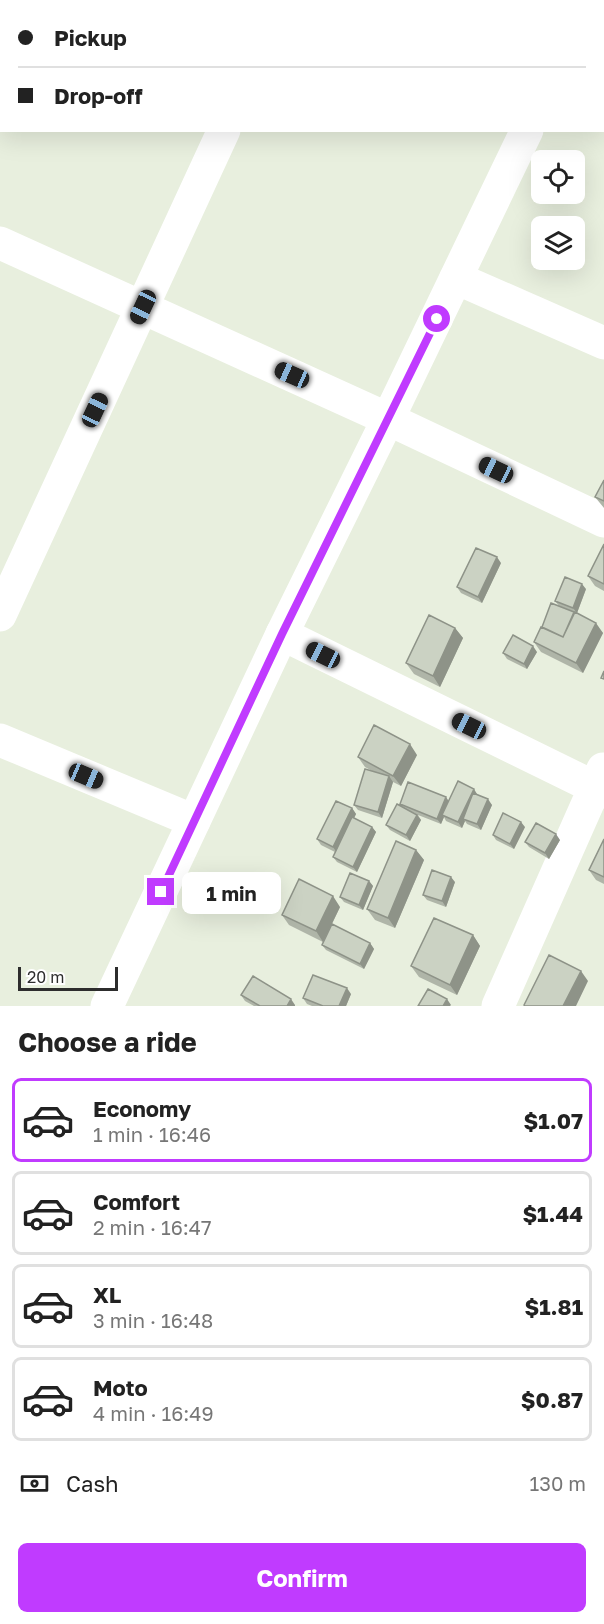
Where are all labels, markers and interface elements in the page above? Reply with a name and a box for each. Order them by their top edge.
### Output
text: Pickup [54,24,127,51]
text: Drop-off [54,82,143,109]
map controls [531,150,585,270]
button: locate [531,150,585,204]
button: layers [531,216,585,270]
car [127,287,159,327]
route start [423,305,450,332]
car [272,359,312,391]
car [79,390,111,430]
car [476,454,516,486]
car [303,639,343,671]
car [449,710,489,742]
car [66,761,106,791]
callout: 1 min [182,871,281,913]
route end [147,878,174,905]
text: 1 min [206,881,257,905]
scale bar [18,964,118,992]
text: 20 m [27,967,64,987]
text: Choose a ride [18,1026,197,1058]
icon: car [21,1093,75,1147]
text: Economy [93,1095,191,1122]
text: $1.07 [524,1107,583,1134]
text: 1 min · 16:46 [93,1122,211,1146]
icon: car [21,1186,75,1240]
text: Comfort [93,1188,180,1215]
text: $1.44 [522,1200,583,1227]
text: 2 min · 16:47 [93,1215,212,1239]
icon: car [21,1279,75,1333]
text: XL [93,1281,121,1308]
text: $1.81 [524,1293,583,1320]
text: 3 min · 16:48 [93,1308,213,1332]
icon: car [21,1372,75,1426]
text: Moto [93,1374,148,1401]
text: $0.87 [521,1386,583,1413]
text: 4 min · 16:49 [93,1401,214,1425]
icon: cash [18,1467,51,1500]
text: Cash [66,1470,119,1497]
text: 130 m [530,1471,586,1495]
button: Confirm [18,1543,586,1612]

